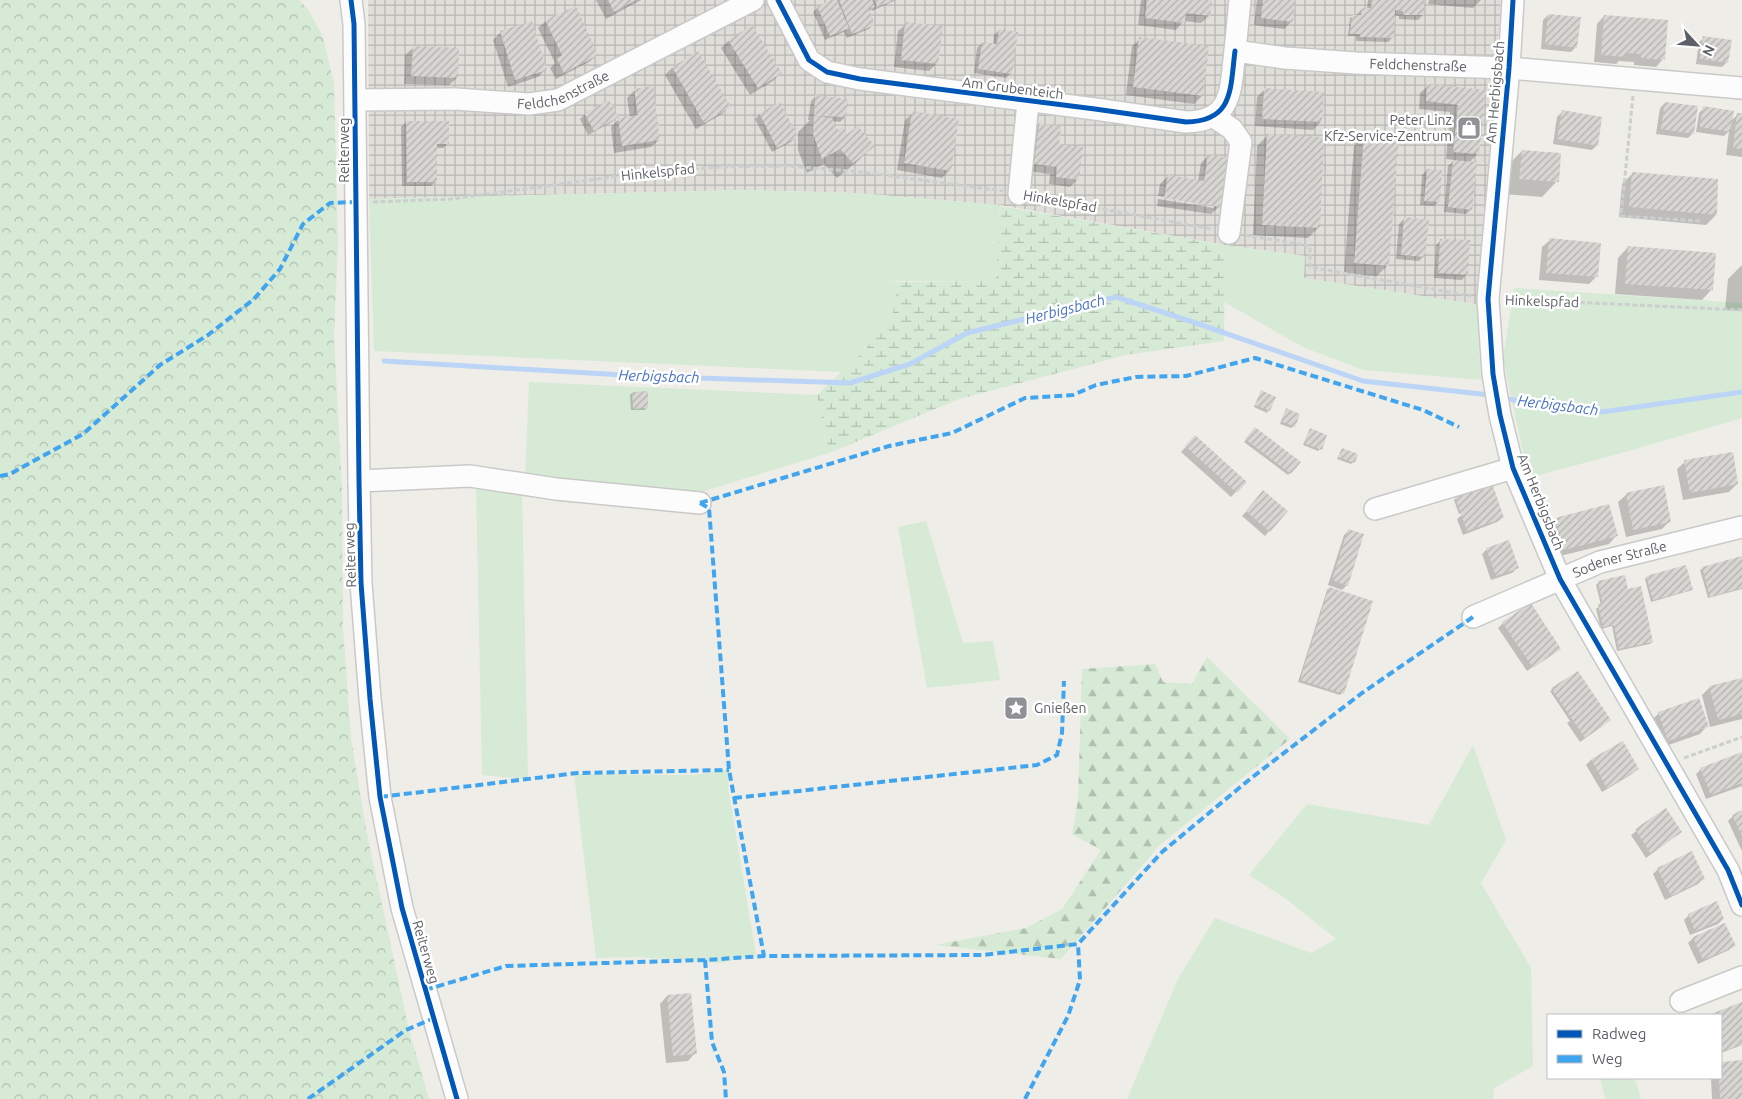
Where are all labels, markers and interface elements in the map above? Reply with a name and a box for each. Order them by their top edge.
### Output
north arrow [1672,20,1722,70]
street label: Am Herbigsbach [1483,40,1507,144]
text: N [1699,42,1718,59]
street label: Feldchenstraße [1369,55,1467,75]
street label: Feldchenstraße [517,67,612,112]
street label: Am Grubenteich [961,74,1065,102]
place label: Peter Linz Kfz-Service-Zentrum [1324,112,1452,144]
shop icon: Peter Linz Kfz-Service-Zentrum [1456,115,1482,141]
street label: Reiterweg [336,117,352,183]
street label: Hinkelspfad [620,160,696,184]
street label: Hinkelspfad [1022,187,1098,215]
water label: Herbigsbach [1023,291,1107,327]
street label: Hinkelspfad [1505,292,1579,310]
water label: Herbigsbach [618,366,700,386]
water label: Herbigsbach [1517,392,1599,418]
street label: Am Herbigsbach [1514,451,1568,553]
street label: Reiterweg [341,522,359,588]
street label: Sodener Straße [1570,538,1668,581]
place icon: Gnießen [1003,695,1029,721]
place label: Gnießen [1034,700,1087,716]
street label: Reiterweg [409,918,443,986]
legend [1547,1014,1722,1079]
text: Radweg [1592,1025,1646,1042]
text: Weg [1592,1050,1623,1067]

